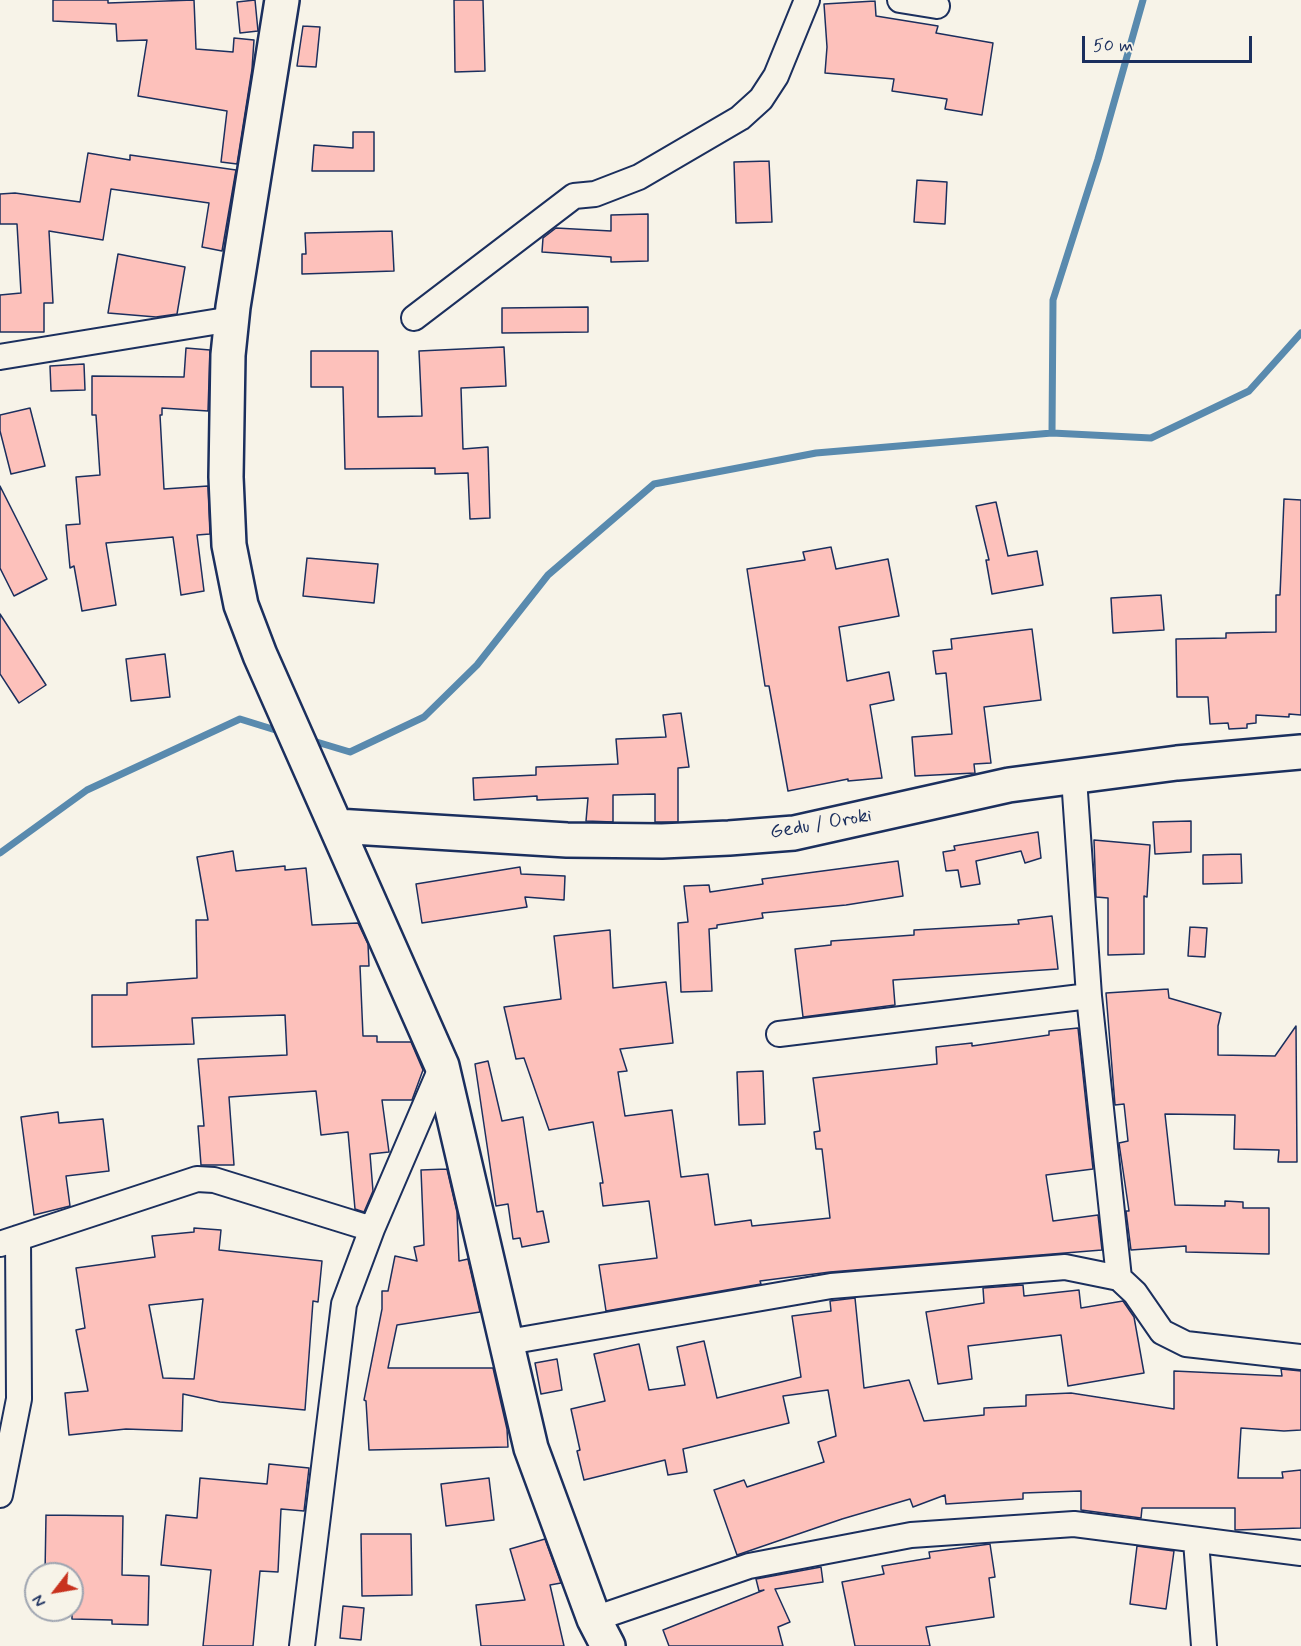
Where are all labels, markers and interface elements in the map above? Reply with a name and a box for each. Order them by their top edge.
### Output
scale bar [1085,24,1254,62]
text: 50 m [1093,34,1133,58]
street label: Gedu / Oroki [768,804,874,846]
north arrow [24,1562,84,1622]
text: N [28,1591,52,1610]

